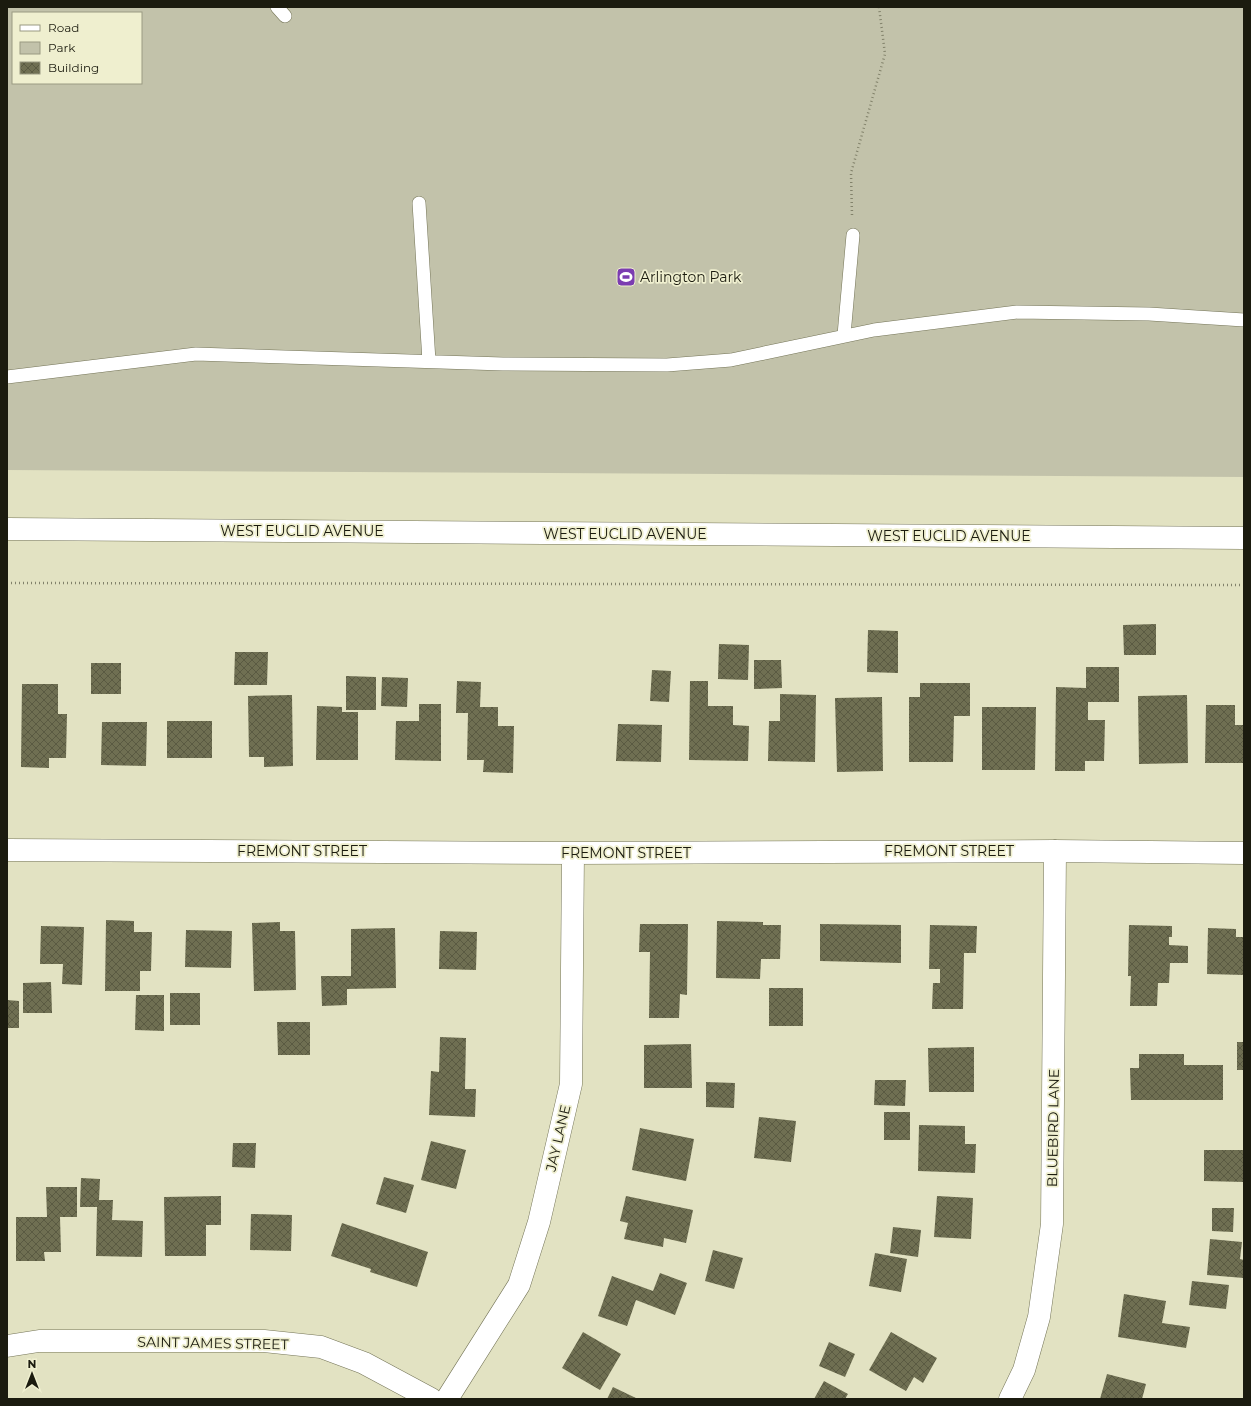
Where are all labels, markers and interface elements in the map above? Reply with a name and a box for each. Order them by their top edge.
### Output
legend [12,12,142,84]
text: Road [48,20,79,35]
text: Park [48,40,76,55]
text: Building [48,60,99,75]
sports icon: Arlington Park [615,266,637,288]
place label: Arlington Park [640,268,742,286]
street label: WEST EUCLID AVENUE [220,522,384,540]
street label: WEST EUCLID AVENUE [543,525,707,543]
street label: WEST EUCLID AVENUE [867,527,1031,545]
street label: FREMONT STREET [237,842,367,860]
street label: FREMONT STREET [884,842,1014,860]
street label: FREMONT STREET [561,844,691,862]
street label: BLUEBIRD LANE [1043,1069,1063,1187]
street label: JAY LANE [541,1103,574,1174]
street label: SAINT JAMES STREET [137,1333,289,1353]
north arrow [12,1354,52,1394]
text: N [28,1357,36,1371]

